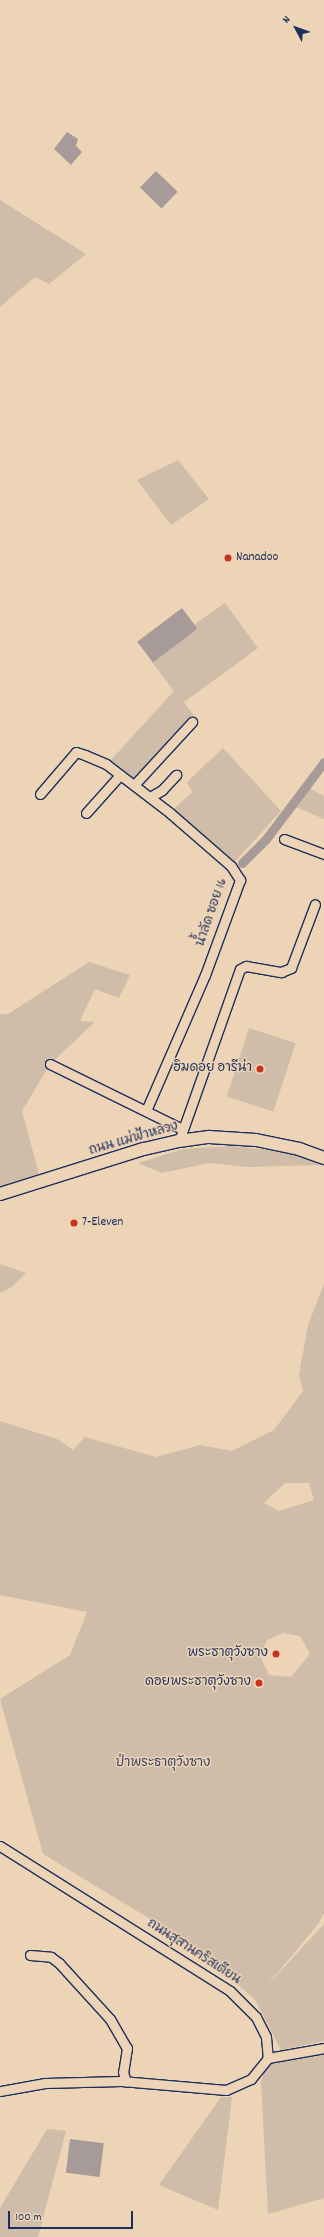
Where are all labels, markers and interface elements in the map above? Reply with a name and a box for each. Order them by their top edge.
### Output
north arrow [276,8,316,48]
text: N [279,13,295,27]
place label: Nanadoo [236,550,278,566]
marker: Nanadoo [223,553,233,563]
street label: น้ำลัด ซอย 16 [194,877,232,949]
place label: ฮิมดอย อารีน่า [173,1061,252,1077]
marker: ฮิมดอย อารีน่า [255,1064,265,1074]
street label: ถนน แม่ฟ้าหลวง [88,1120,180,1160]
place label: 7-Eleven [82,1215,123,1231]
marker: 7-Eleven [69,1218,79,1228]
place label: พระธาตุวังซาง [187,1646,268,1662]
marker: พระธาตุวังซาง [271,1649,281,1659]
place label: ดอยพระธาตุวังซาง [145,1675,251,1691]
marker: ดอยพระธาตุวังซาง [254,1678,264,1688]
park label: ป่าพระธาตุวังซาง [116,1756,210,1772]
street label: ถนนสุสานคริสเตียน [143,1917,243,1989]
scale bar [10,2203,135,2229]
text: 100 m [15,2209,42,2226]

